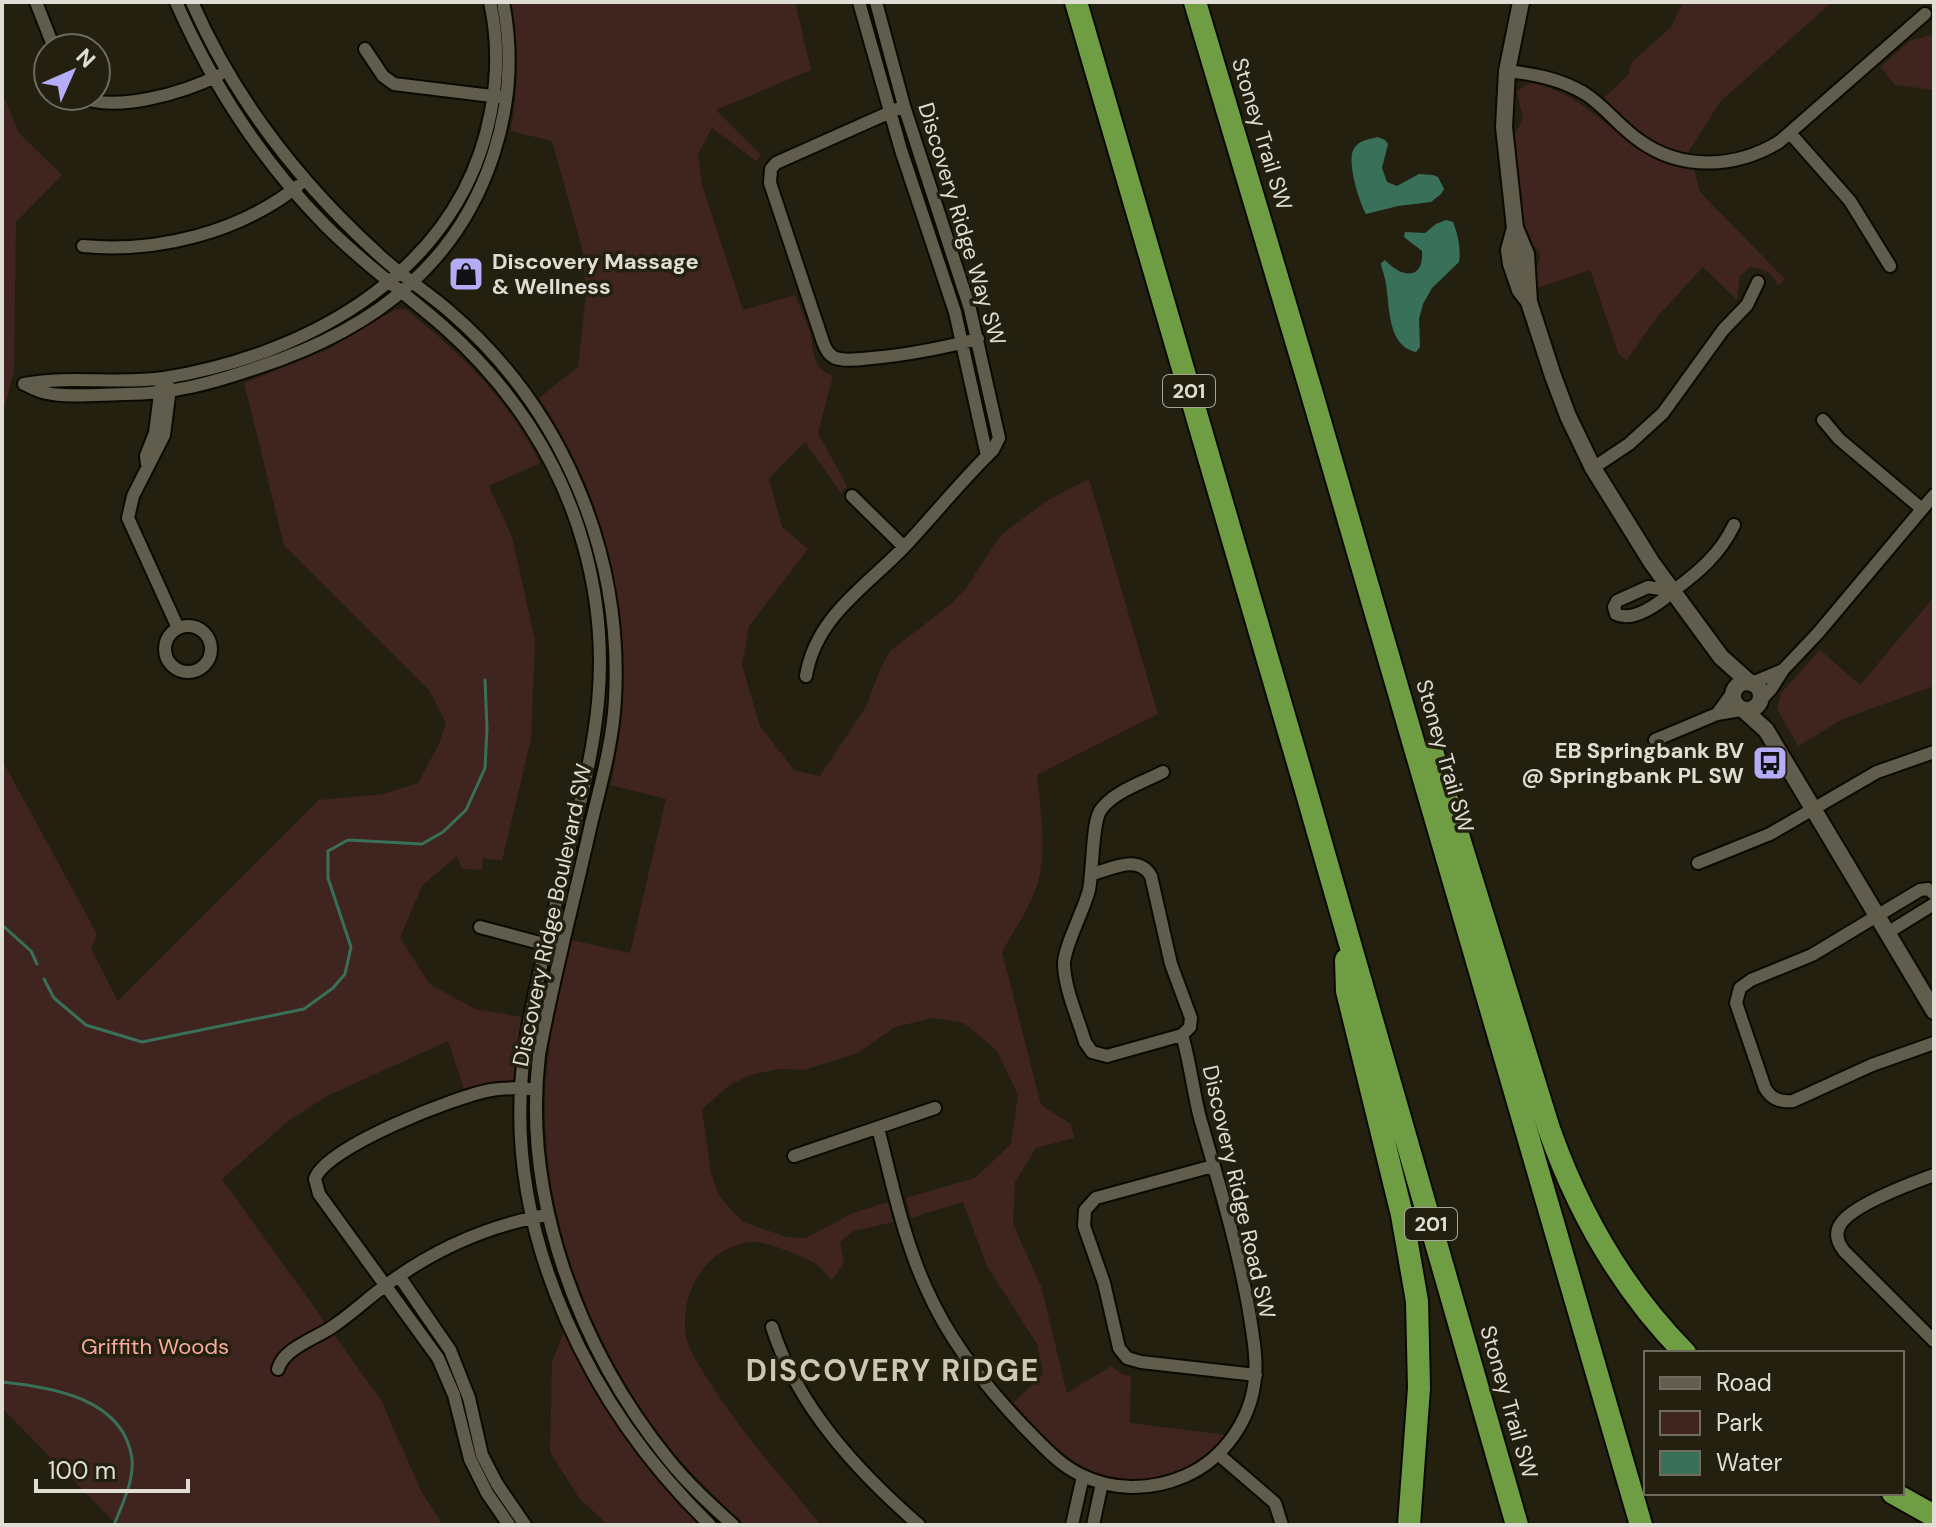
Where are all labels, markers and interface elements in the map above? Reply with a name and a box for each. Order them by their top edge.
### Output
north arrow [32,32,112,112]
text: N [70,42,102,74]
street label: Stoney Trail SW [1225,54,1299,214]
street label: Discovery Ridge Way SW [911,99,1013,349]
place label: Discovery Massage & Wellness [492,247,699,301]
shop icon: Discovery Massage & Wellness [447,255,485,293]
road number: 201 [1163,375,1215,407]
street label: Stoney Trail SW [1409,676,1481,836]
place label: EB Springbank BV @ Springbank PL SW [1521,736,1744,790]
bus stop icon: EB Springbank BV @ Springbank PL SW [1751,744,1789,782]
street label: Discovery Ridge Boulevard SW [506,761,598,1069]
street label: Discovery Ridge Road SW [1196,1062,1282,1322]
road number: 201 [1405,1208,1457,1240]
street label: Stoney Trail SW [1473,1322,1545,1482]
park label: Griffith Woods [81,1332,229,1361]
district label: DISCOVERY RIDGE [746,1351,1040,1390]
legend [1644,1351,1904,1495]
text: Road [1716,1367,1772,1398]
text: Park [1716,1407,1763,1438]
scale bar [36,1443,188,1493]
text: Water [1716,1447,1782,1478]
text: 100 m [48,1455,116,1486]

